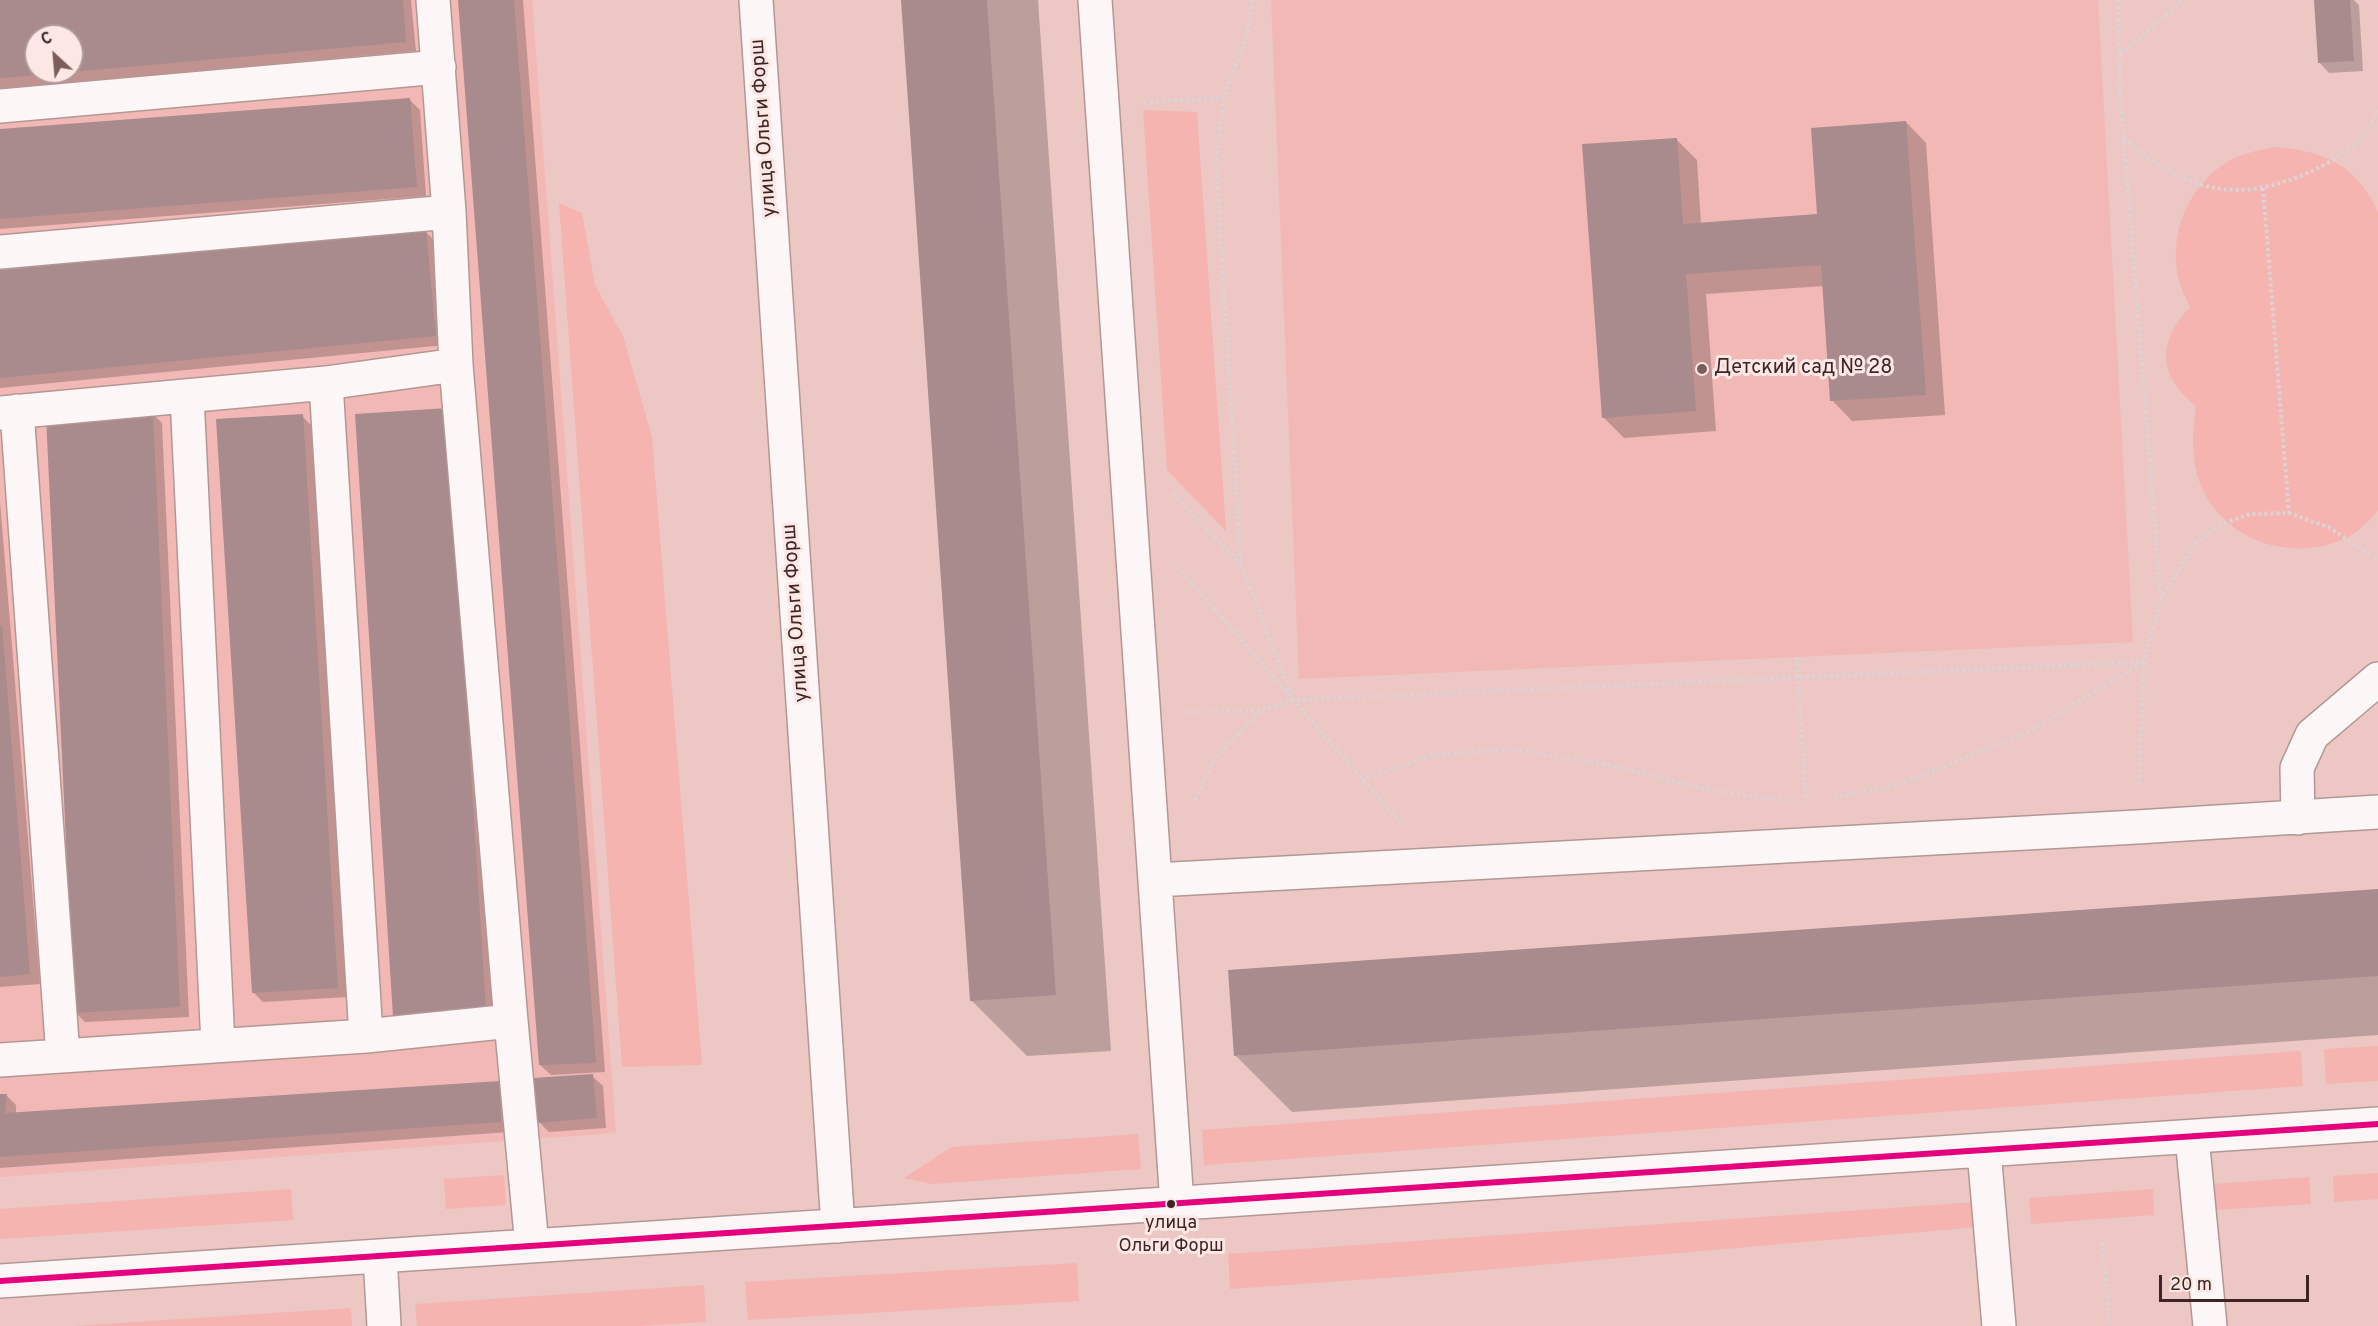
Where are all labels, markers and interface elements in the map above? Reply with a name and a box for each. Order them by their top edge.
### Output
north arrow [24,24,84,84]
text: С [38,28,56,51]
street label: улица Ольги Форш [747,38,783,218]
place label: Детский сад № 28 [1714,357,1892,381]
marker: Детский сад № 28 [1695,362,1709,376]
street label: улица Ольги Форш [779,523,815,703]
marker: улица Ольги Форш [1165,1198,1177,1210]
place label: улица Ольги Форш [1118,1213,1224,1256]
scale bar [2162,1263,2312,1301]
text: 20 m [2170,1274,2212,1297]

